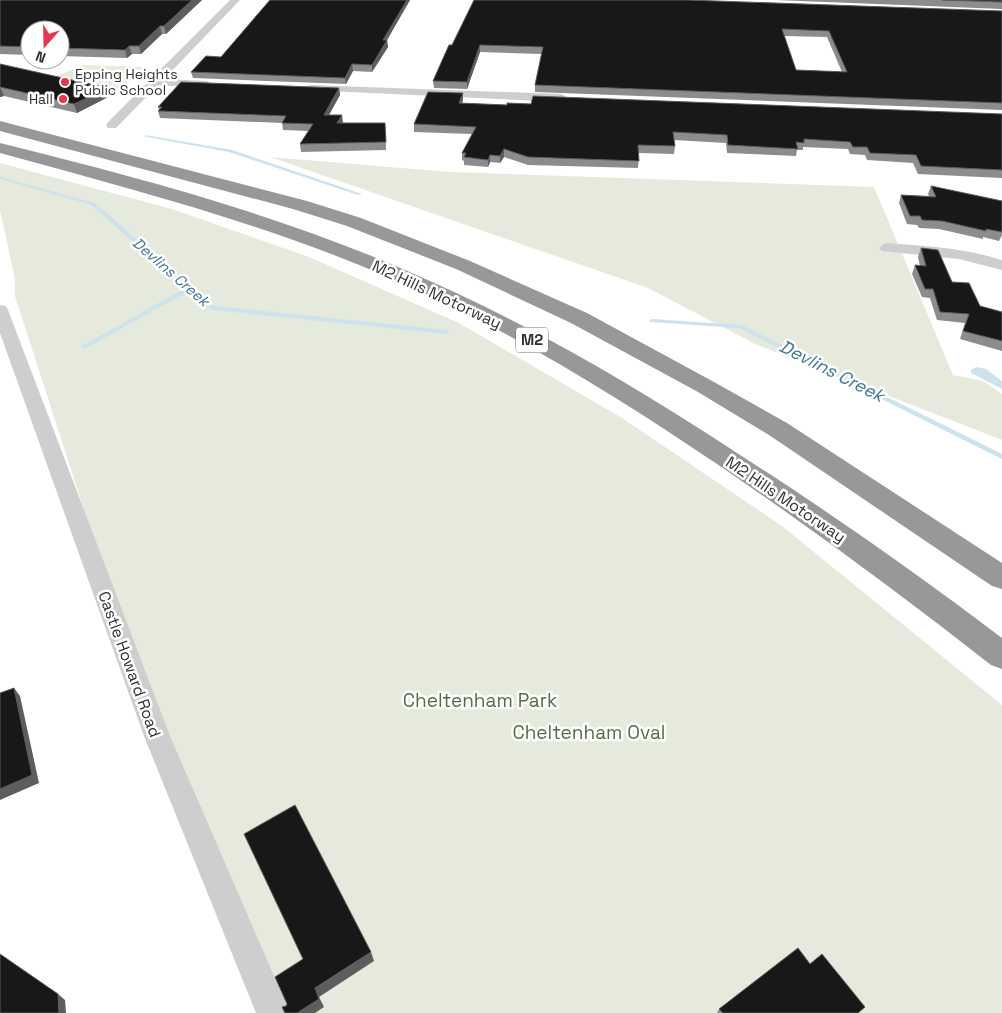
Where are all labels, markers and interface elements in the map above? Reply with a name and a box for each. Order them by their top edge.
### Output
north arrow [20,20,70,70]
text: N [33,47,48,67]
place label: Epping Heights Public School [75,65,178,99]
marker: Epping Heights Public School [59,76,71,88]
place label: Hall [29,90,53,108]
marker: Hall [57,93,69,105]
water label: Devlins Creek [129,233,215,311]
street label: M2 Hills Motorway [369,255,505,334]
road number: M2 [516,328,548,352]
water label: Devlins Creek [776,334,891,408]
street label: M2 Hills Motorway [722,451,850,547]
street label: Castle Howard Road [93,588,166,740]
park label: Cheltenham Park [403,688,557,713]
park label: Cheltenham Oval [512,720,666,745]

